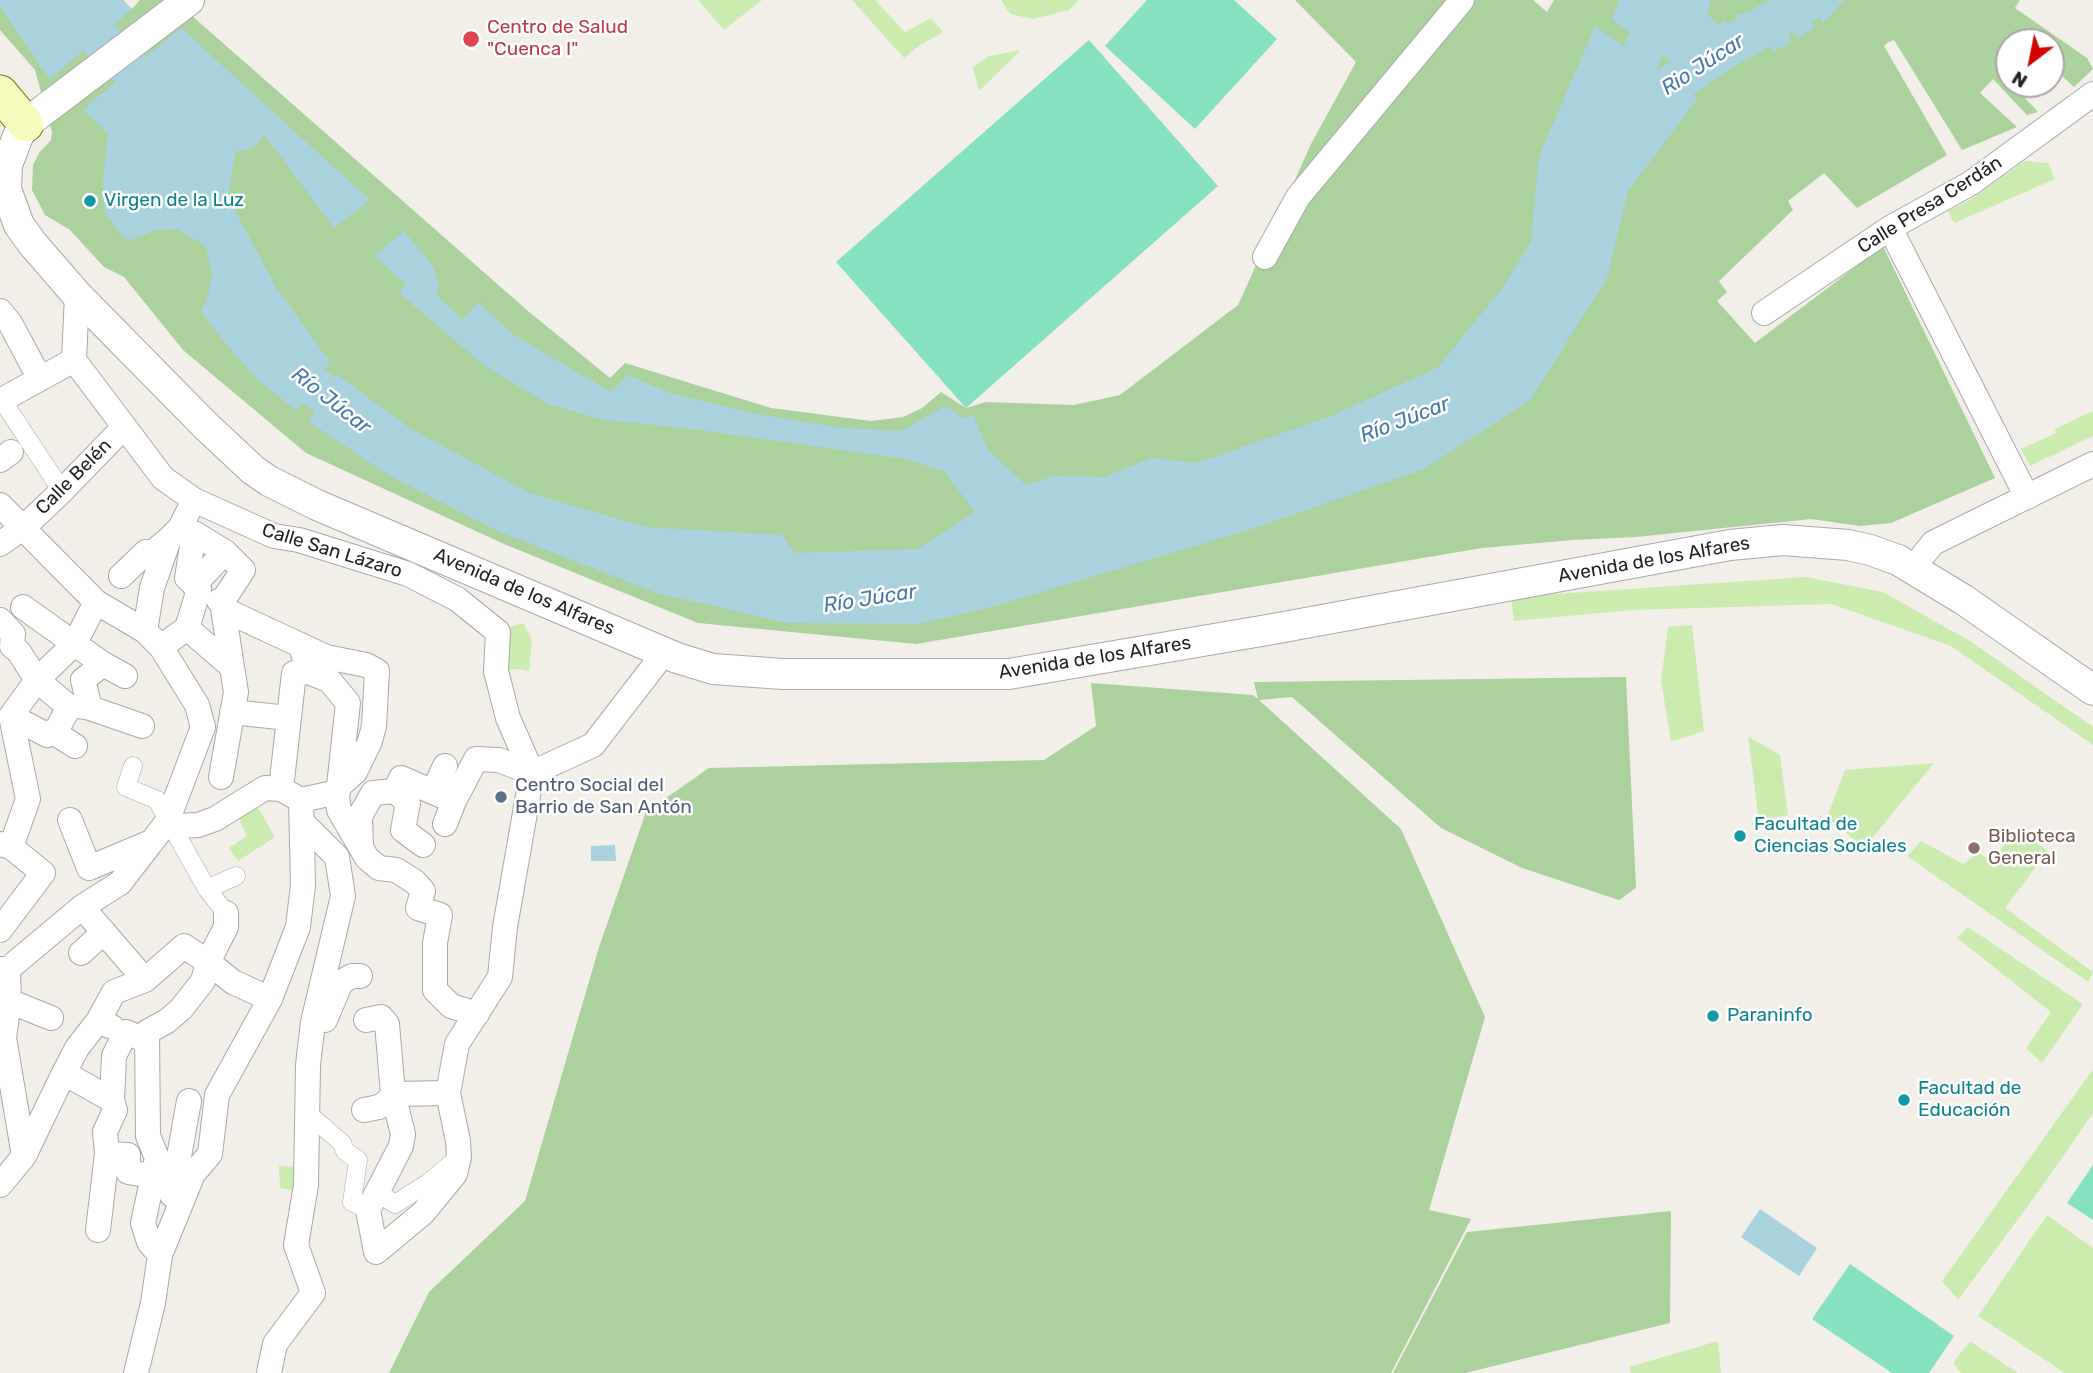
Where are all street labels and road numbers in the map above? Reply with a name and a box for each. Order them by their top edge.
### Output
street label: Calle Presa Cerdán [1854,151,2006,259]
street label: Calle Belén [31,434,117,520]
street label: Calle San Lázaro [259,519,405,583]
street label: Avenida de los Alfares [1556,532,1752,588]
street label: Avenida de los Alfares [430,544,618,640]
street label: Avenida de los Alfares [997,632,1193,684]

